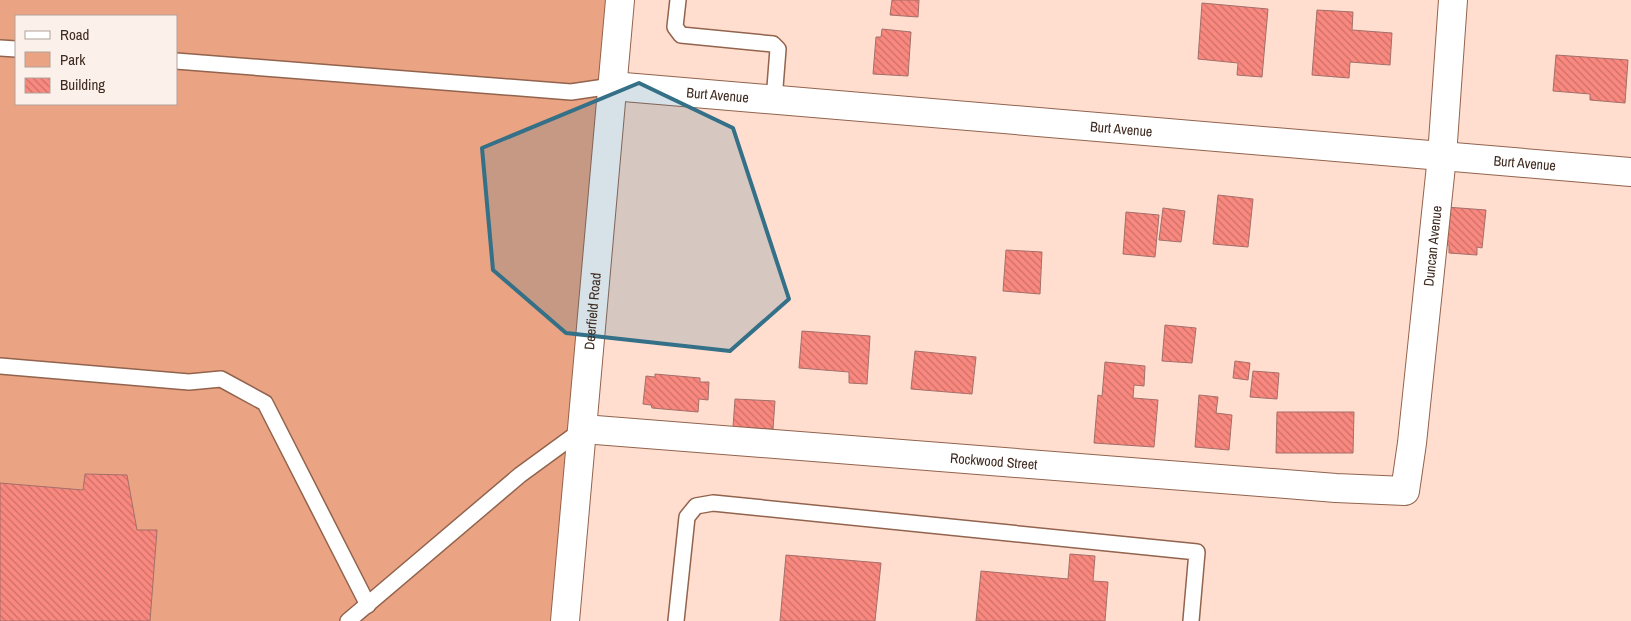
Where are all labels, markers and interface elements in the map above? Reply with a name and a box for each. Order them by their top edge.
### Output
legend [15,15,178,105]
text: Road [60,24,89,45]
text: Park [60,49,86,70]
text: Building [60,74,105,95]
street label: Burt Avenue [686,83,749,107]
street label: Burt Avenue [1089,117,1153,141]
street label: Burt Avenue [1493,151,1557,175]
street label: Duncan Avenue [1419,205,1446,287]
street label: Deerfield Road [580,272,605,351]
street label: Rockwood Street [949,449,1038,474]

